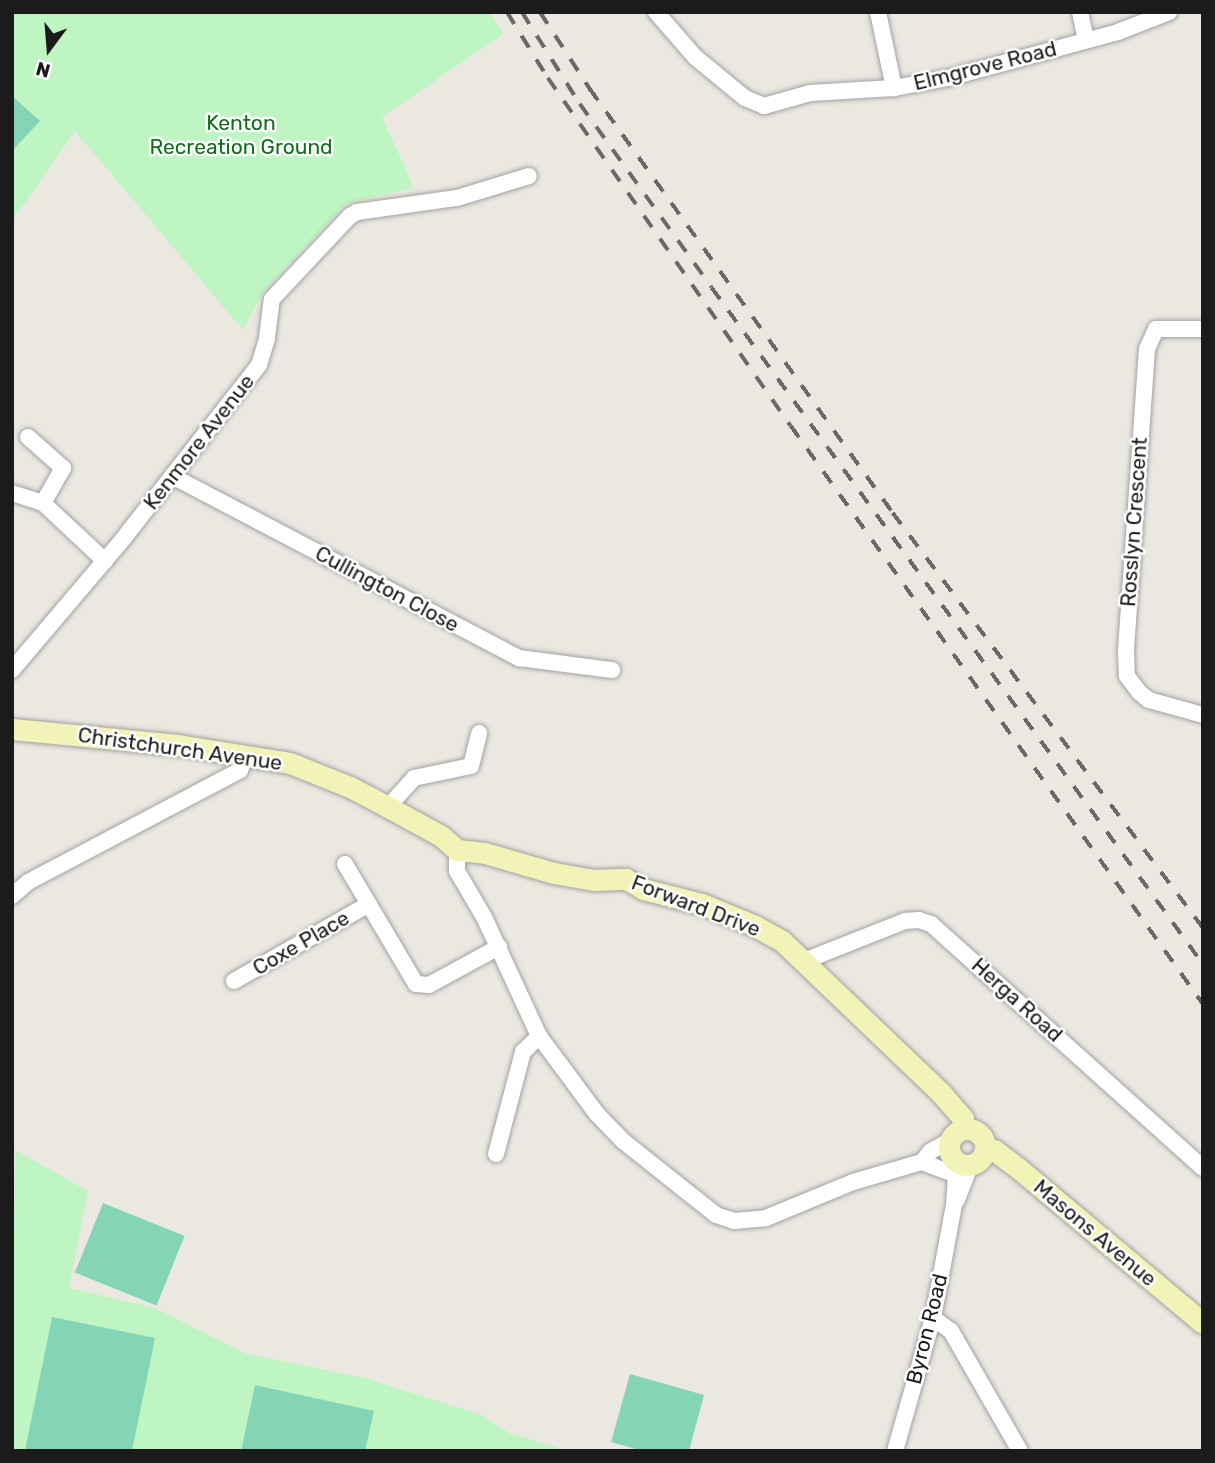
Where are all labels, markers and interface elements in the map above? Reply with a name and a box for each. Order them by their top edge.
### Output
north arrow [14,14,84,84]
street label: Elmgrove Road [911,36,1059,96]
text: N [33,57,53,83]
park label: Kenton Recreation Ground [149,110,333,160]
street label: Kenmore Avenue [138,369,260,515]
street label: Rosslyn Crescent [1116,436,1152,608]
street label: Cullington Close [311,541,463,637]
street label: Christchurch Avenue [76,722,284,776]
street label: Forward Drive [628,870,764,942]
street label: Coxe Place [248,905,354,981]
street label: Herga Road [966,953,1068,1047]
street label: Masons Avenue [1028,1174,1162,1292]
street label: Byron Road [901,1271,953,1387]

